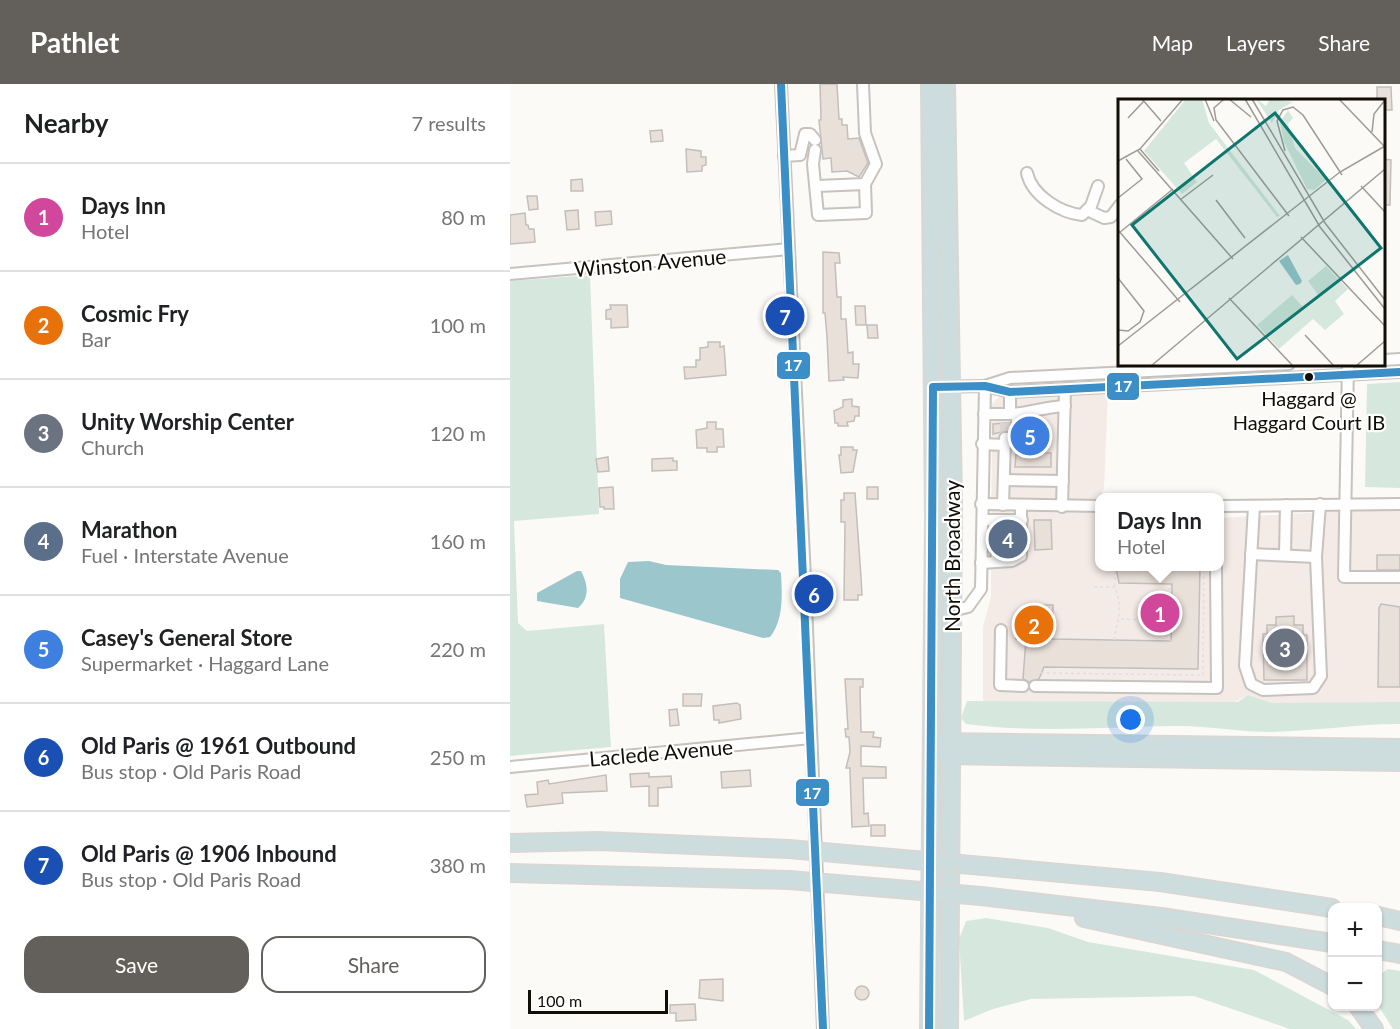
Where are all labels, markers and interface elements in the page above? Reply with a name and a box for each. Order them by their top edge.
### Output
text: Pathlet [30,25,119,59]
text: Map [1152,30,1193,55]
text: Layers [1226,30,1285,55]
text: Share [1318,30,1370,55]
inset map [1118,99,1385,366]
text: Nearby [24,107,109,139]
text: 7 results [411,111,486,135]
text: Days Inn [81,192,166,219]
text: 1 [38,205,49,229]
text: 80 m [441,205,486,229]
text: Hotel [81,219,130,243]
street label: Winston Avenue [573,243,727,281]
pin: 7 [766,294,804,338]
text: Cosmic Fry [81,300,189,327]
text: 2 [38,313,49,337]
text: 100 m [430,313,486,337]
text: Bar [81,327,111,351]
line badge: 17 [776,351,811,380]
text: 17 [784,355,802,374]
marker: Haggard @ Haggard Court IB [1303,371,1315,383]
line badge: 17 [1106,372,1140,401]
text: 17 [1114,376,1132,395]
place label: Haggard @ Haggard Court IB [1233,386,1385,434]
text: Unity Worship Center [81,408,294,435]
pin: 5 [1010,414,1050,458]
text: 3 [38,421,49,445]
text: 120 m [430,421,486,445]
text: Church [81,435,144,459]
street label: North Broadway [939,480,964,632]
popup [1095,493,1224,571]
text: Days Inn [1117,507,1202,534]
text: Marathon [81,516,177,543]
pin: 4 [988,516,1028,562]
text: 4 [38,529,49,553]
text: 160 m [430,529,486,553]
text: Hotel [1117,534,1166,558]
text: Fuel · Interstate Avenue [81,543,289,567]
pin: 6 [794,572,834,616]
pin: 1 [1140,590,1180,636]
pin: 2 [1014,602,1054,648]
text: Casey's General Store [81,624,293,651]
pin: 3 [1266,626,1304,670]
text: 5 [38,637,49,661]
text: 220 m [430,637,486,661]
text: Supermarket · Haggard Lane [81,651,329,675]
your location [1116,705,1145,734]
text: Old Paris @ 1961 Outbound [81,732,356,759]
street label: Laclede Avenue [588,733,734,771]
text: 6 [38,745,49,769]
text: 250 m [430,745,486,769]
text: Bus stop · Old Paris Road [81,759,301,783]
line badge: 17 [795,778,830,807]
text: 17 [803,783,821,802]
text: Old Paris @ 1906 Inbound [81,840,337,867]
text: 7 [38,853,49,877]
text: 380 m [430,853,486,877]
text: Bus stop · Old Paris Road [81,867,301,891]
map controls [1328,903,1382,1011]
button: + [1328,903,1382,957]
button: Save [24,936,249,993]
button: Share [261,936,486,993]
button: − [1328,957,1382,1011]
scale bar [528,987,668,1014]
text: 100 m [537,991,582,1010]

